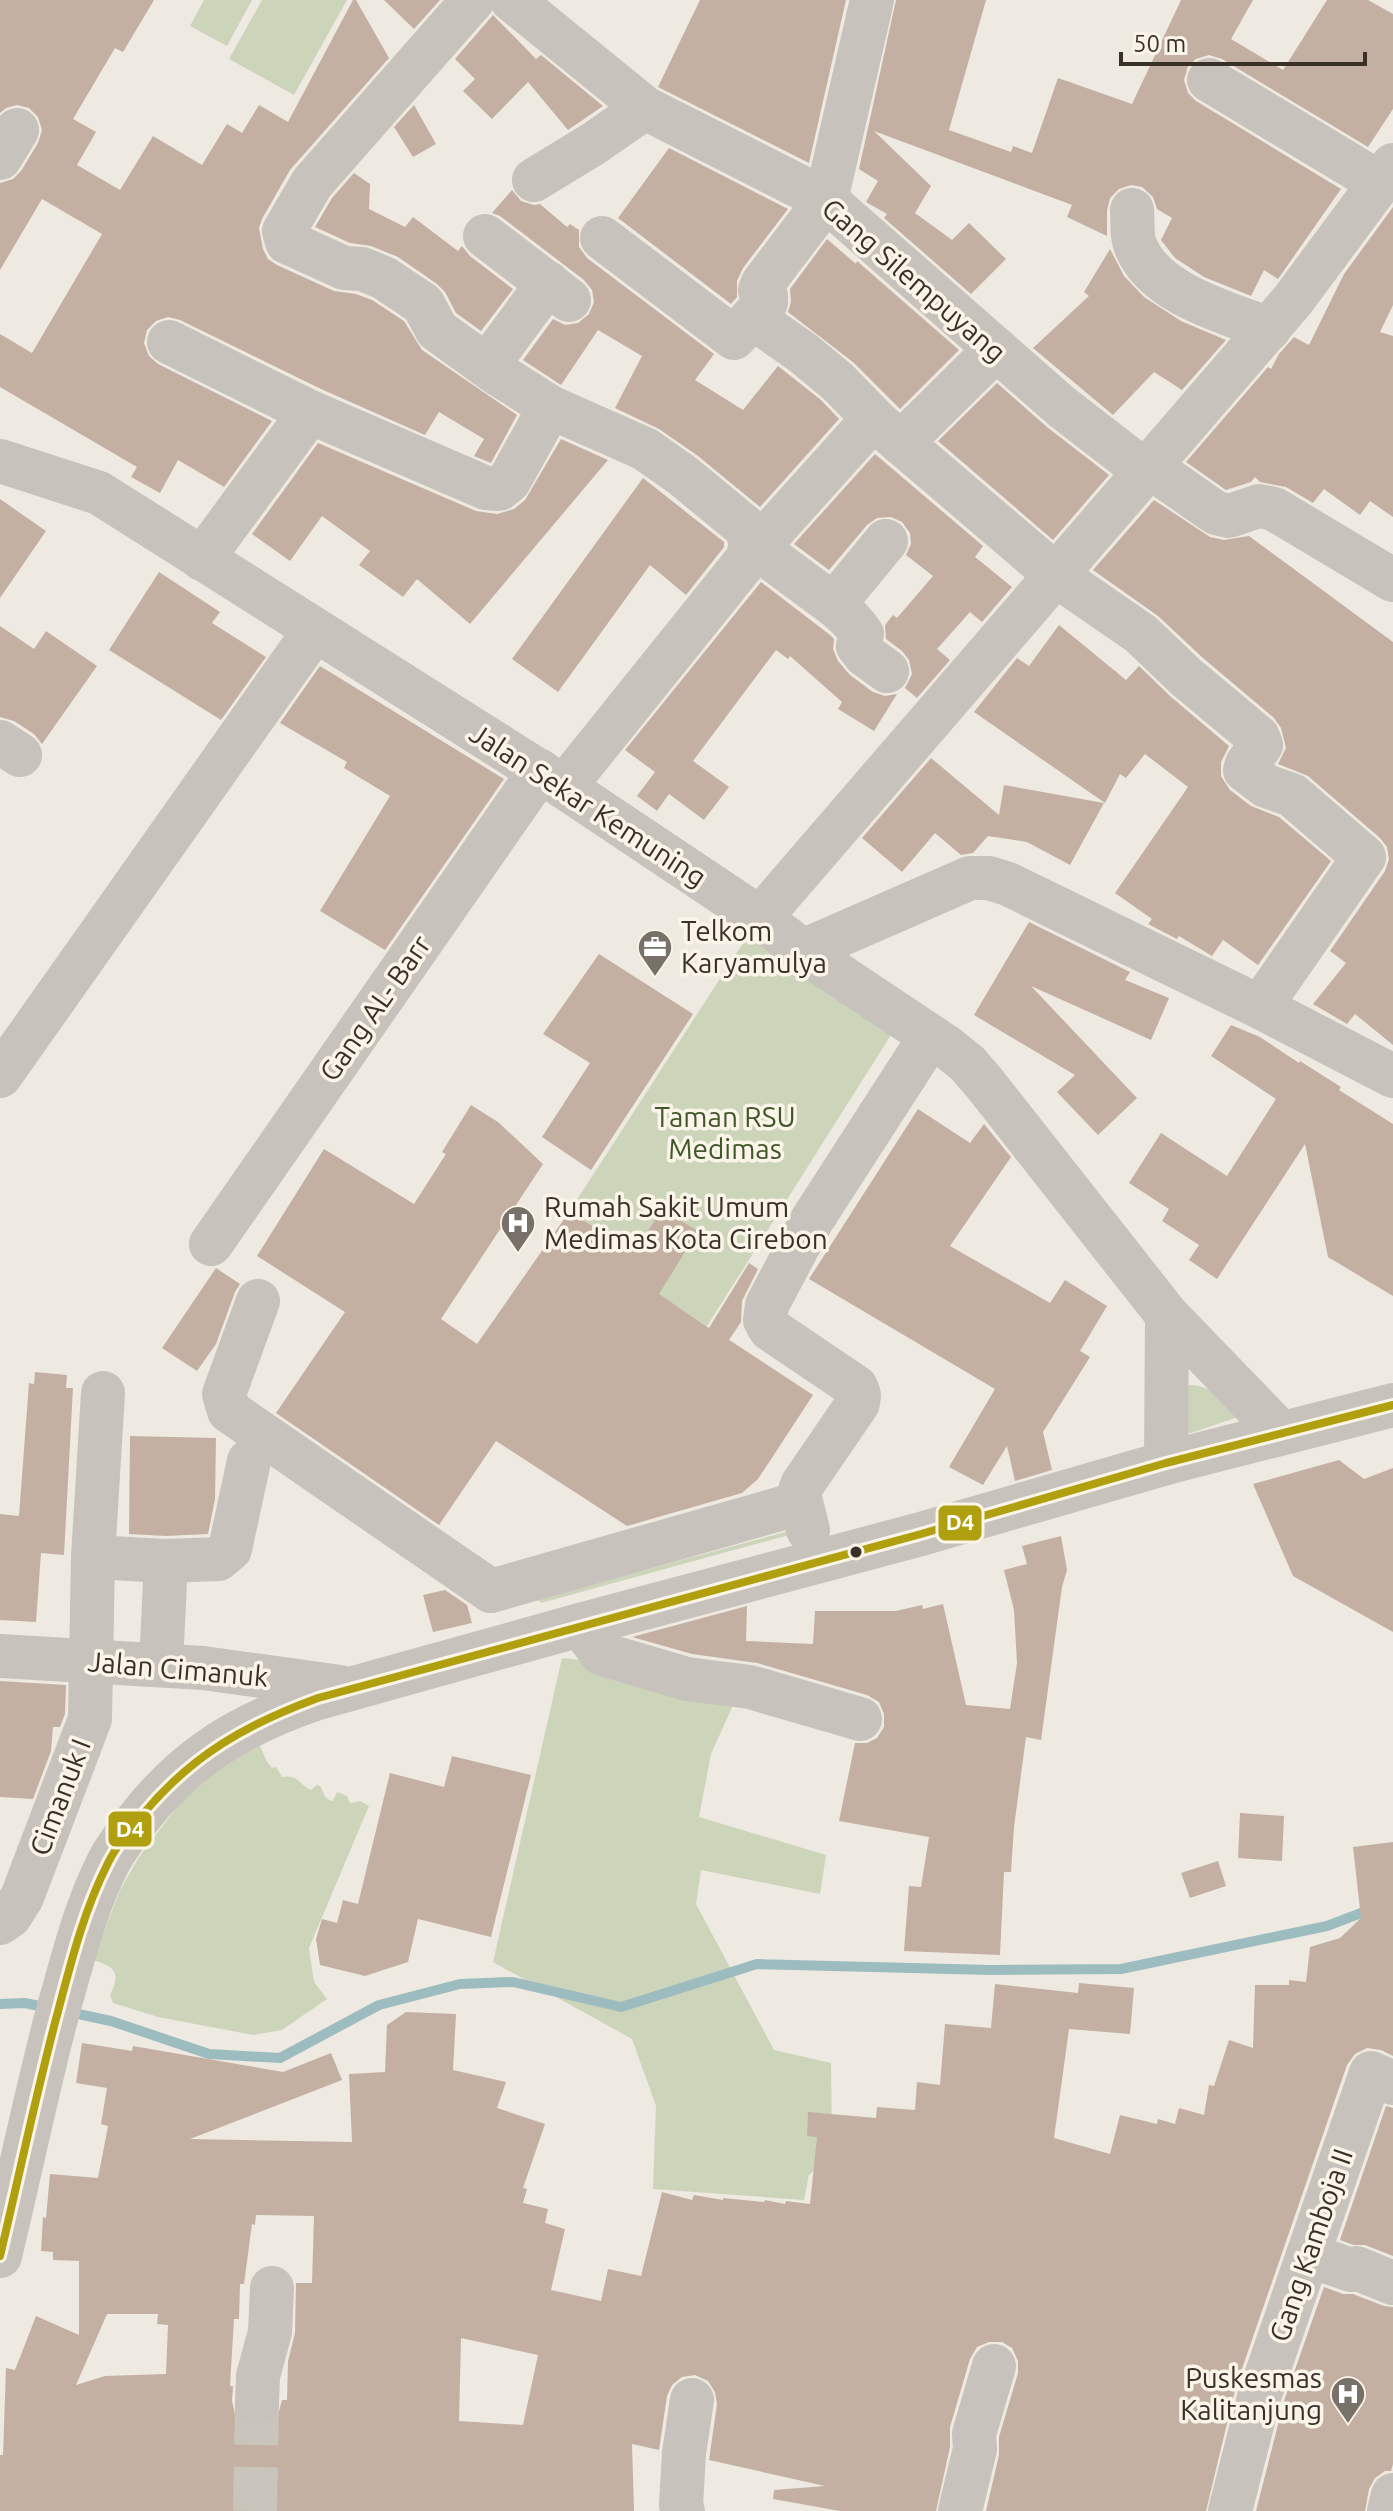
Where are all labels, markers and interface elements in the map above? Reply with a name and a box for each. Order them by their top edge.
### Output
scale bar [1121,16,1365,66]
text: 50 m [1133,30,1186,57]
street label: Gang Silempuyang [817,192,1012,367]
street label: Jalan Sekar Kemuning [464,717,712,893]
place label: Telkom Karyamulya [681,915,827,978]
office icon: Telkom Karyamulya [636,928,674,978]
street label: Gang AL- Barr [313,929,436,1086]
park label: Taman RSU Medimas [654,1101,796,1164]
place label: Rumah Sakit Umum Medimas Kota Cirebon [544,1191,828,1254]
hospital icon: Rumah Sakit Umum Medimas Kota Cirebon [499,1204,537,1254]
line badge: D4 [937,1504,983,1542]
text: D4 [946,1509,974,1534]
unlabelled marker [848,1544,864,1560]
street label: Jalan Cimanuk [87,1645,270,1692]
street label: Cimanuk I [23,1734,96,1859]
line badge: D4 [107,1810,153,1848]
text: D4 [116,1816,144,1841]
street label: Gang Kamboja II [1263,2144,1358,2345]
place label: Puskesmas Kalitanjung [1180,2362,1322,2425]
hospital icon: Puskesmas Kalitanjung [1329,2375,1367,2425]

